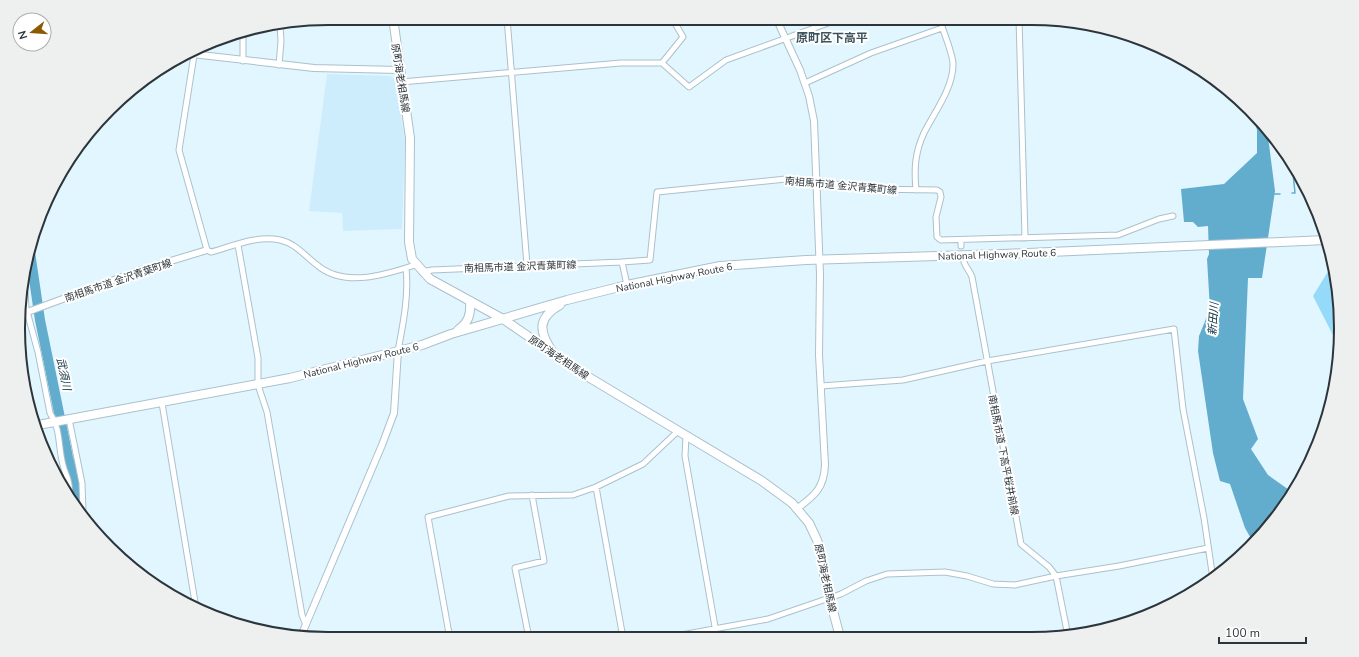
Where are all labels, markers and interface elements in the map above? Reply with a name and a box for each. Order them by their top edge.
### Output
north arrow [12,12,52,52]
text: N [15,29,31,41]
district label: 原町区下高平 [796,30,868,46]
street label: 原町海老相馬線 [388,42,412,114]
street label: 南相馬市道 金沢青葉町線 [784,174,898,198]
street label: National Highway Route 6 [938,246,1056,264]
street label: 南相馬市道 金沢青葉町線 [63,256,174,306]
street label: 南相馬市道 金沢青葉町線 [464,258,577,276]
street label: National Highway Route 6 [615,260,734,296]
water label: 新田川 [1205,301,1222,336]
street label: 原町海老相馬線 [526,332,591,383]
street label: National Highway Route 6 [302,340,420,382]
water label: 武須川 [53,356,74,393]
street label: 南相馬市道 下高平桜井前線 [984,394,1022,517]
street label: 原町海老相馬線 [811,543,839,614]
scale bar [1219,619,1306,645]
text: 100 m [1225,625,1260,641]

